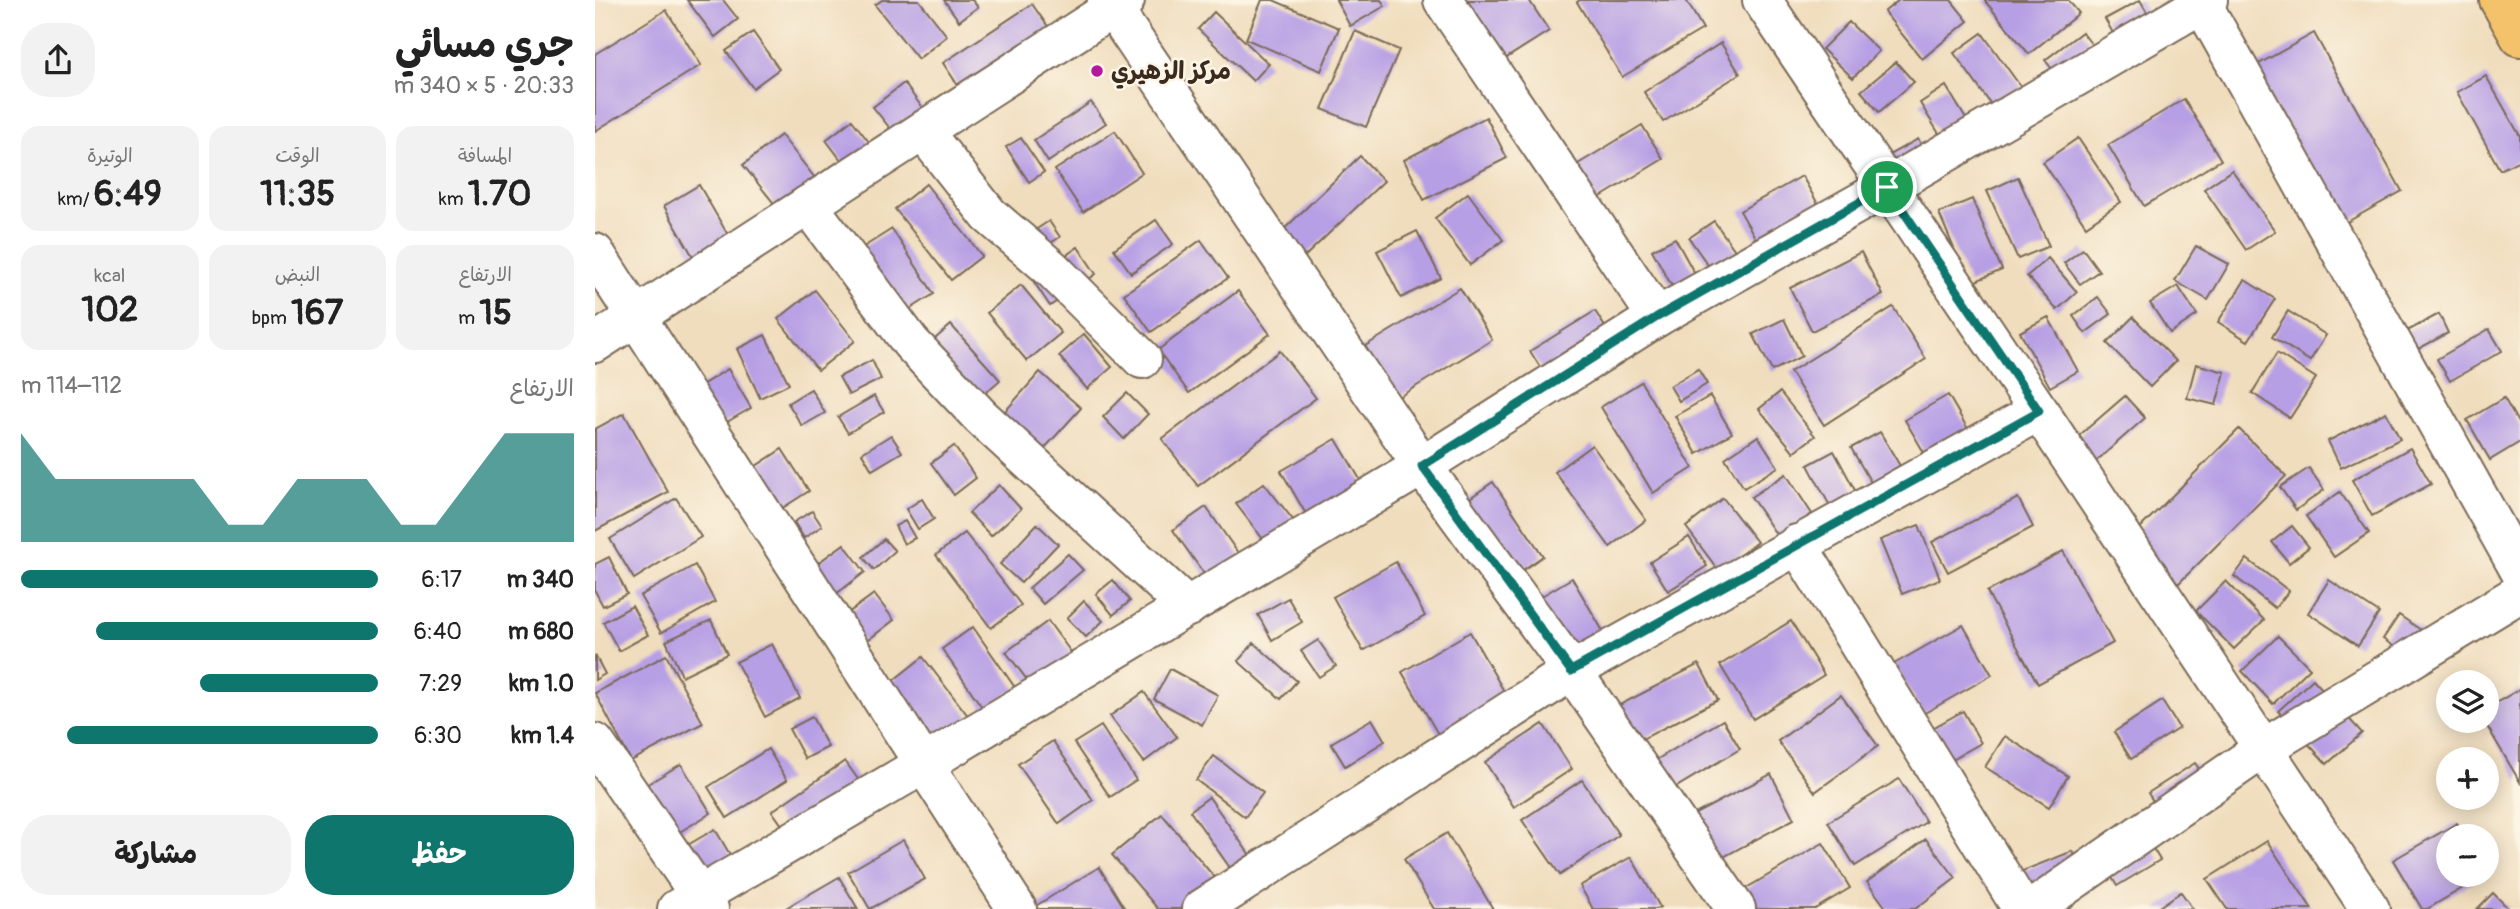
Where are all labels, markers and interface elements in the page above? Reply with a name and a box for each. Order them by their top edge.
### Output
text: جري مسائي [395,21,574,69]
button: share [21,23,95,97]
place label: مركز الزهيري [1111,57,1231,89]
marker: مركز الزهيري [1089,63,1105,79]
text: 20:33 · 5 × 340 m [394,71,574,100]
text: الوتيرة [87,144,133,168]
text: الوقت [275,144,320,168]
text: المسافة [458,144,512,168]
pin [1857,157,1917,217]
icon: arrive [1868,168,1906,206]
text: 6:49 [94,172,162,216]
text: 11:35 [260,172,335,216]
text: 1.70 [468,172,532,216]
text: /km [58,187,94,211]
text: km [439,187,468,211]
text: النبض [275,263,320,287]
text: الارتفاع [459,263,512,287]
text: kcal [94,264,125,288]
text: 102 [81,288,138,332]
text: 167 [291,291,343,335]
text: 15 [479,291,512,335]
text: bpm [252,306,291,330]
text: m [458,306,479,330]
text: 112–114 m [21,371,122,400]
text: الارتفاع [510,374,574,403]
text: 6:17 [421,565,462,594]
text: 340 m [507,565,574,594]
text: 6:40 [413,617,462,646]
text: 680 m [508,617,574,646]
text: 7:29 [419,669,462,698]
text: 1.0 km [509,669,574,698]
map controls [2436,670,2499,887]
button: layers [2436,670,2499,733]
text: 6:30 [414,721,462,750]
text: 1.4 km [512,721,574,750]
button: + [2436,747,2499,810]
button: مشاركة [21,815,291,895]
button: حفظ [305,815,574,895]
button: − [2436,824,2499,887]

